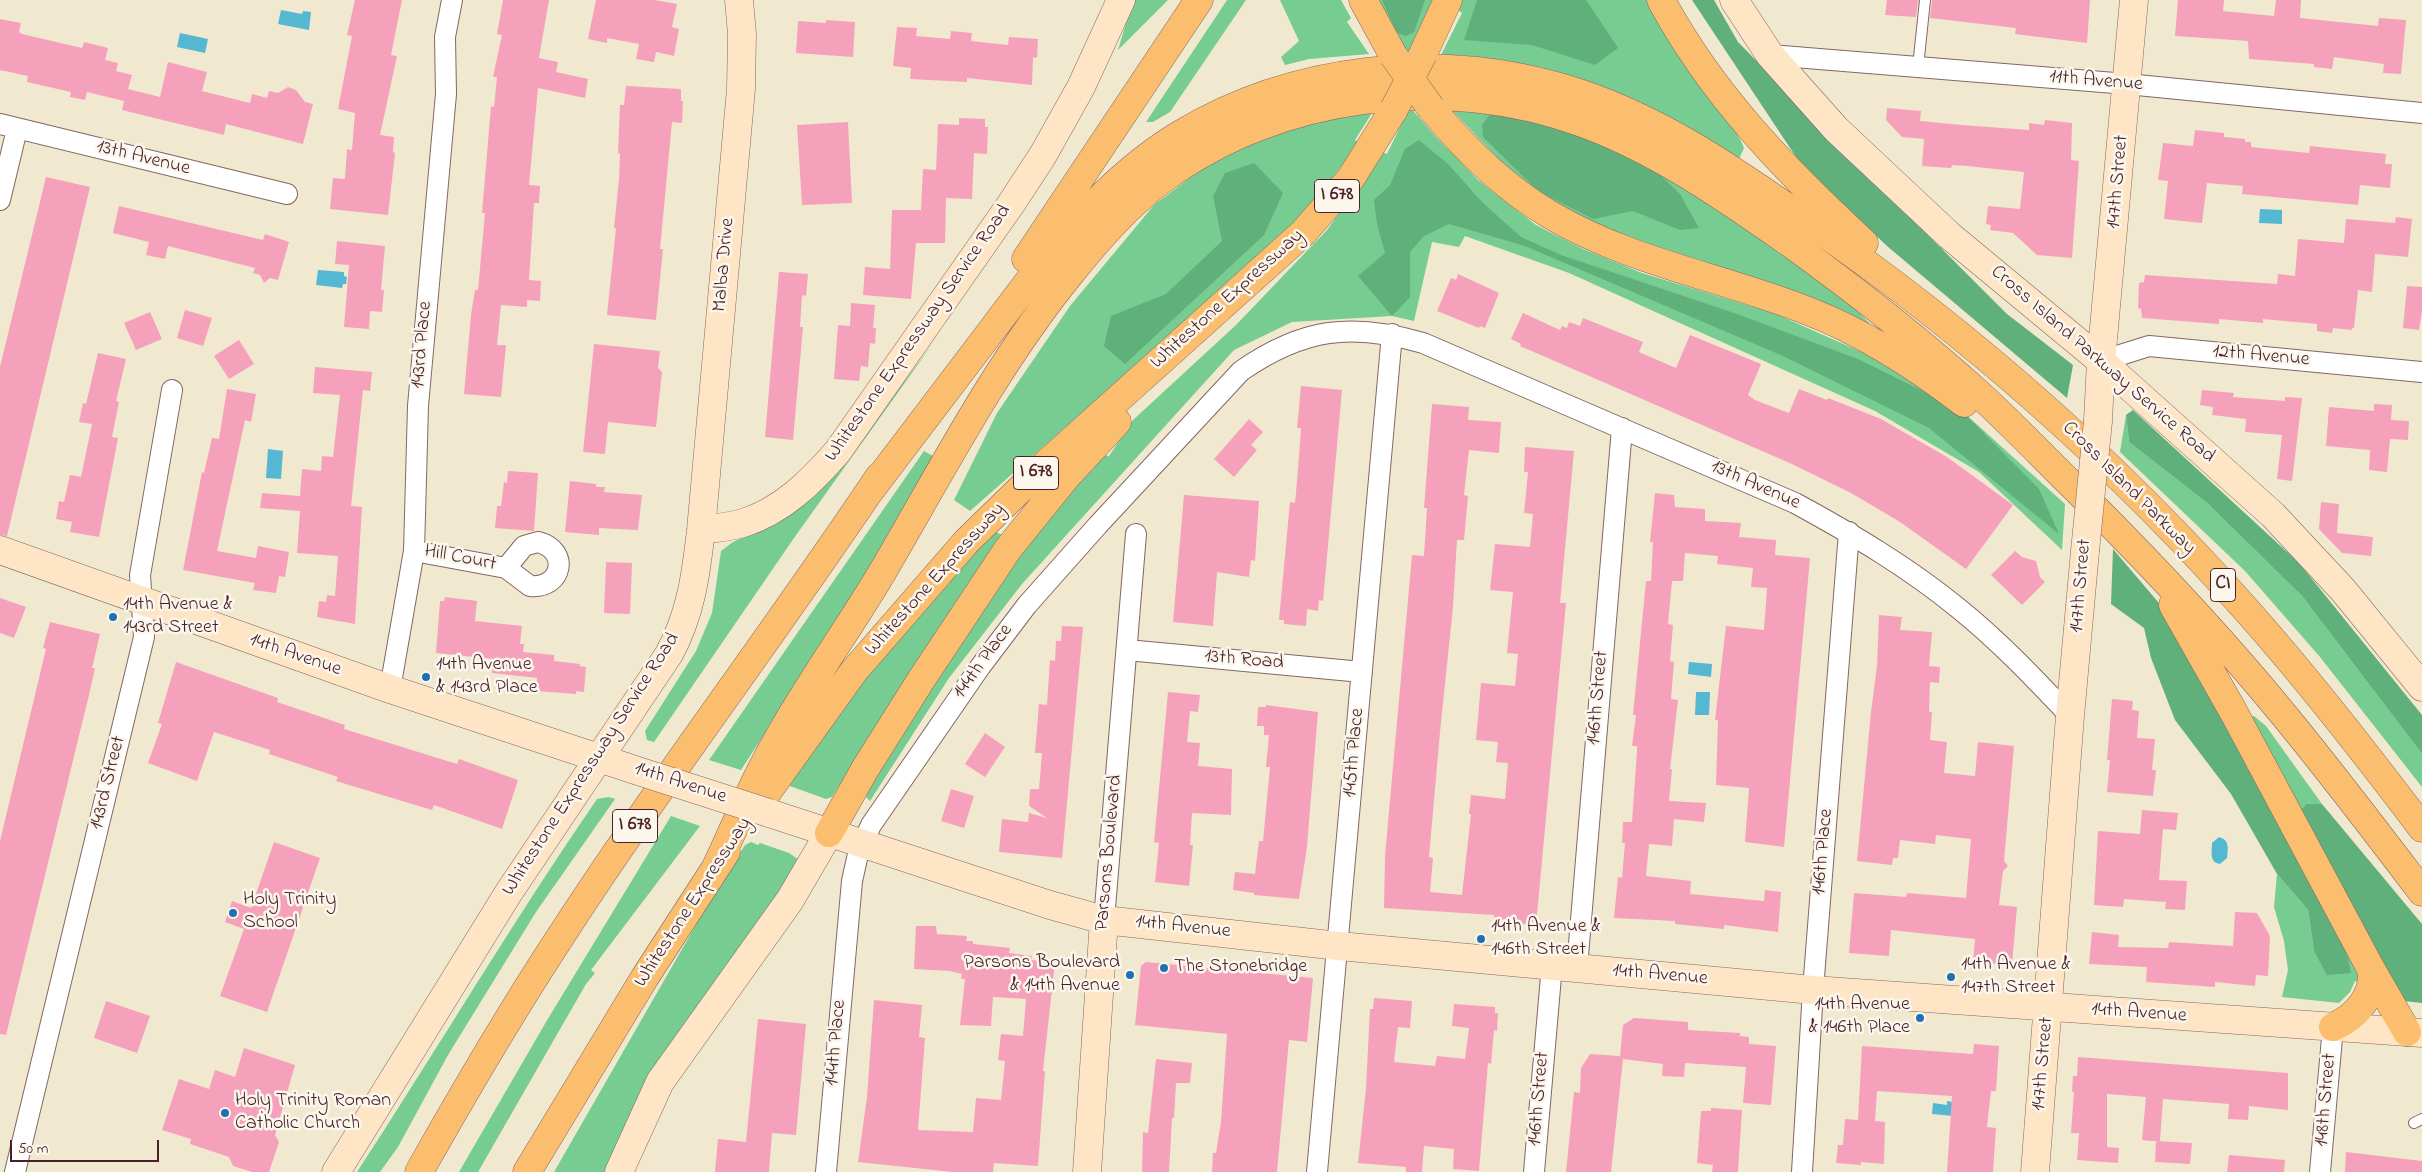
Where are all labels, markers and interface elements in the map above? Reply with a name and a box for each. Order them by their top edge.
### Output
street label: 11th Avenue [2048,66,2144,98]
street label: 147th Street [2103,134,2135,230]
street label: 13th Avenue [94,136,192,182]
road number: I 678 [1314,180,1360,212]
street label: Whitestone Expressway Service Road [821,201,1017,467]
street label: Malba Drive [709,217,741,313]
street label: Whitestone Expressway [1146,225,1310,375]
street label: Cross Island Parkway Service Road [1985,261,2219,469]
street label: 143rd Place [407,300,439,390]
street label: 12th Avenue [2211,341,2311,373]
street label: Cross Island Parkway [2056,417,2200,561]
road number: I 678 [1014,456,1058,489]
street label: 13th Avenue [1706,456,1804,516]
street label: Whitestone Expressway [861,498,1011,662]
street label: 147th Street [2066,538,2098,634]
street label: Hill Court [422,540,498,578]
road number: CI [2210,568,2236,602]
place label: 14th Avenue & 143rd Street [123,594,233,641]
marker: 14th Avenue & 143rd Street [107,611,119,623]
street label: 144th Place [949,620,1019,704]
street label: 14th Avenue [246,629,344,683]
street label: Whitestone Expressway Service Road [498,629,686,901]
street label: 13th Road [1203,646,1285,676]
street label: 146th Street [1583,650,1615,746]
place label: 14th Avenue & 143rd Place [436,654,538,701]
marker: 14th Avenue & 143rd Place [420,671,432,683]
street label: 145th Place [1339,707,1371,799]
street label: 143rd Street [86,734,132,832]
street label: 14th Avenue [631,758,729,810]
street label: Parsons Boulevard [1091,774,1129,932]
street label: 146th Place [1808,808,1840,896]
road number: I 678 [612,809,658,842]
street label: Whitestone Expressway [630,813,758,993]
place label: Holy Trinity School [243,889,336,936]
marker: Holy Trinity School [227,907,239,919]
street label: 14th Avenue [1134,911,1232,945]
place label: 14th Avenue & 146th Street [1491,916,1601,963]
marker: 14th Avenue & 146th Street [1475,933,1487,945]
place label: Parsons Boulevard & 14th Avenue [963,952,1120,999]
place label: 14th Avenue & 147th Street [1961,954,2071,1001]
place label: The Stonebridge [1174,956,1307,980]
street label: 14th Avenue [1611,960,1709,992]
marker: The Stonebridge [1158,962,1170,974]
marker: Parsons Boulevard & 14th Avenue [1124,969,1136,981]
marker: 14th Avenue & 147th Street [1945,971,1957,983]
place label: 14th Avenue & 146th Place [1809,994,1910,1041]
street label: 144th Place [821,999,853,1087]
street label: 14th Avenue [2090,999,2188,1029]
marker: 14th Avenue & 146th Place [1914,1012,1926,1024]
street label: 147th Street [2028,1016,2060,1112]
street label: 146th Street [1524,1051,1556,1147]
street label: 148th Street [2311,1052,2343,1148]
place label: Holy Trinity Roman Catholic Church [235,1090,391,1137]
marker: Holy Trinity Roman Catholic Church [219,1107,231,1119]
scale bar [12,1130,161,1162]
text: 50 m [18,1138,48,1160]

